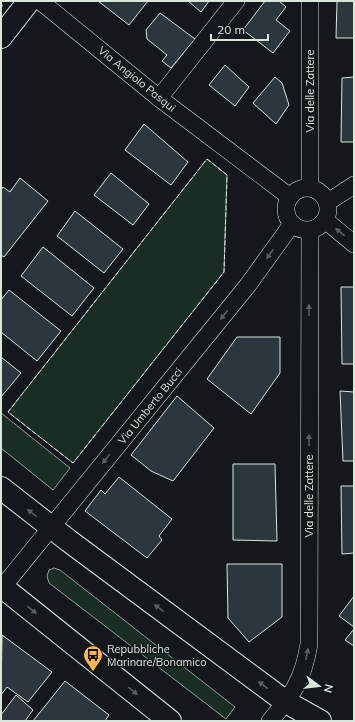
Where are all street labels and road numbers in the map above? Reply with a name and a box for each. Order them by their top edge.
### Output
street label: Via Angiolo Pasqui [95,43,179,115]
street label: Via delle Zattere [303,50,317,132]
street label: Via Umberto Bucci [115,365,185,447]
street label: Via delle Zattere [302,455,316,537]

